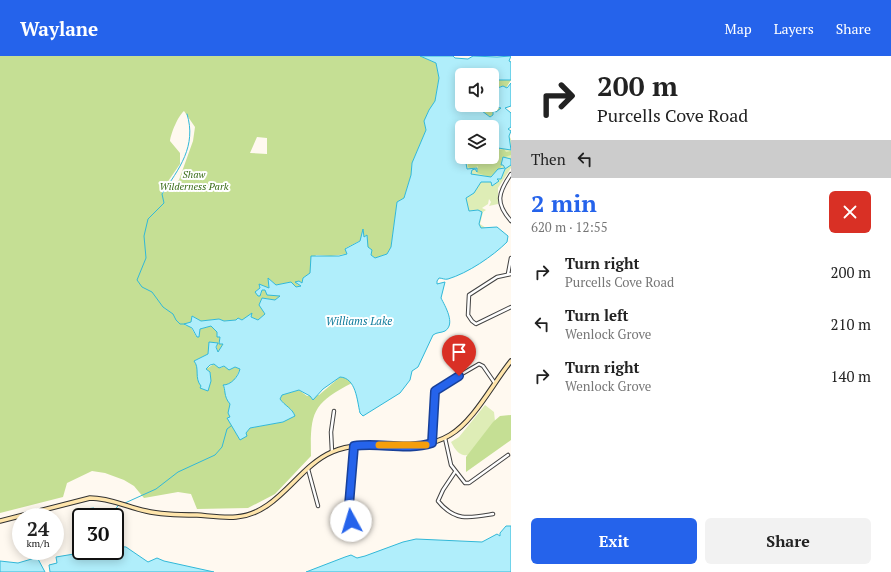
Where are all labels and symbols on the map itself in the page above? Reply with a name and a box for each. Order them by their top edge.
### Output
park label: Shaw Wilderness Park [159,168,229,193]
water label: Williams Lake [326,314,392,328]
pin [442,335,476,376]
position arrow [330,500,372,542]
speed limit sign: 30 [72,508,124,560]

